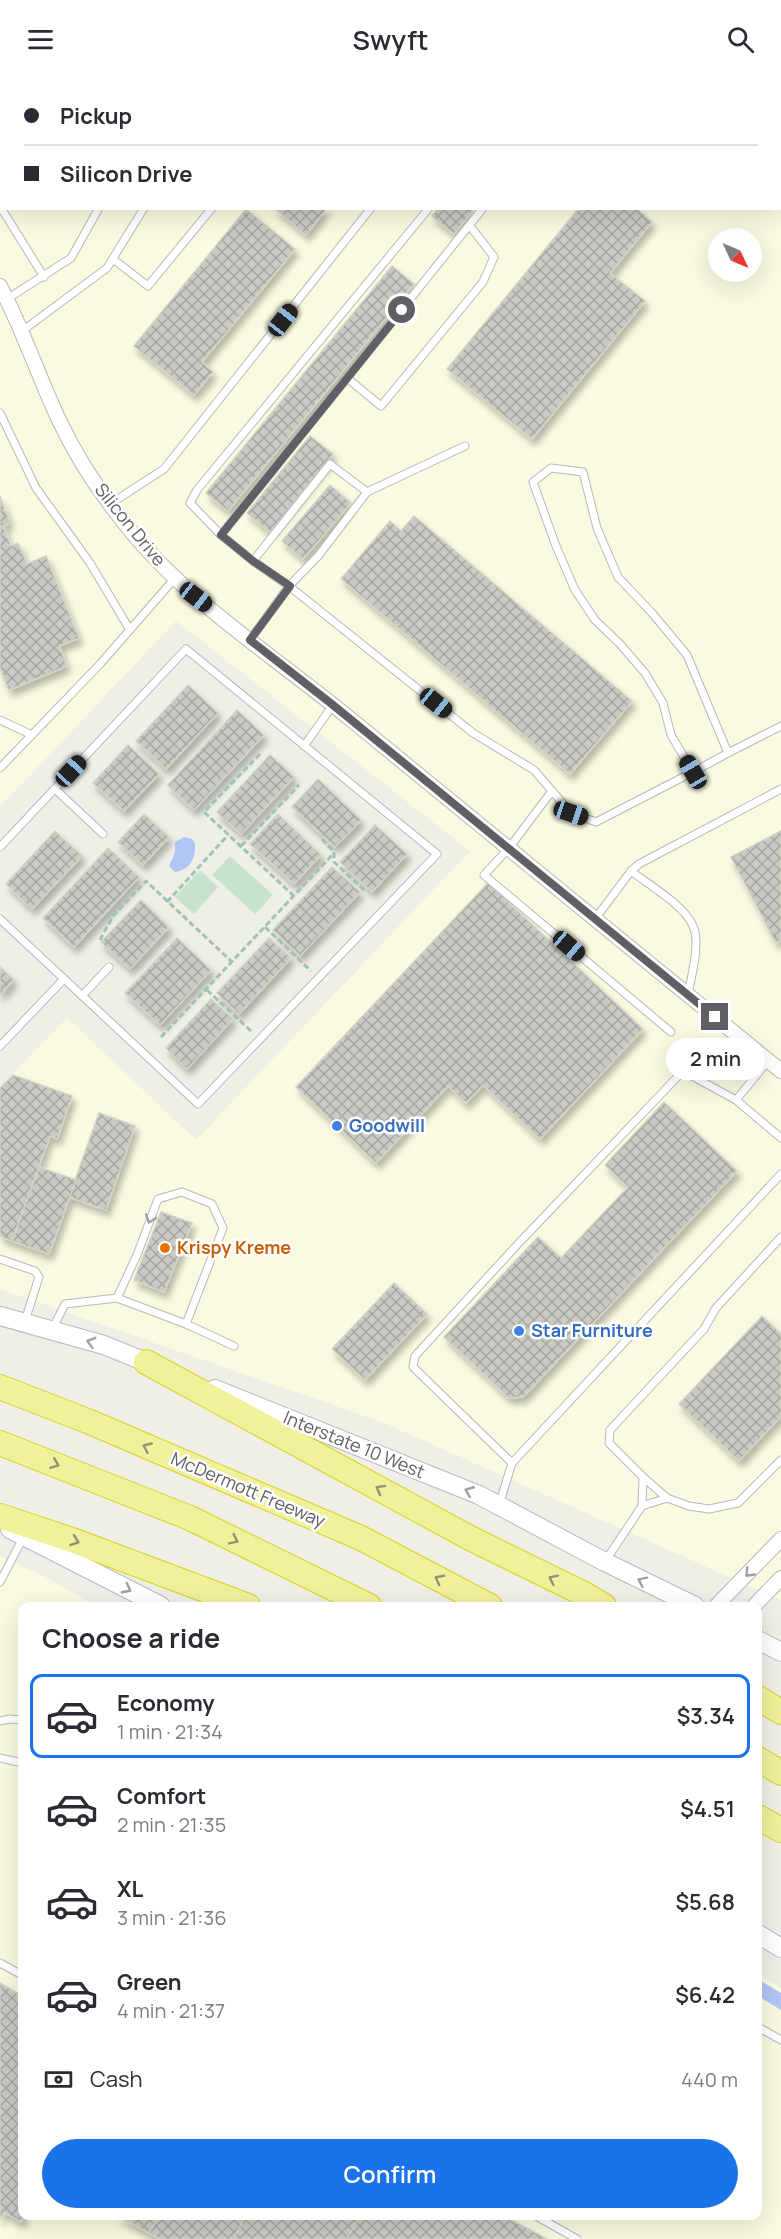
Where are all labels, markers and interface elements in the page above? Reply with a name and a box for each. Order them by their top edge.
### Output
text: Swyft [353,21,428,58]
icon: menu [24,23,57,56]
icon: search [724,23,757,56]
text: Pickup [60,101,132,131]
text: Silicon Drive [60,159,192,189]
north arrow [708,228,762,282]
map controls [708,228,762,282]
route start [388,296,415,323]
car [265,300,301,340]
street label: Silicon Drive [90,478,172,571]
car [176,579,216,615]
car [416,685,456,721]
car [52,752,90,790]
car [676,752,710,792]
car [551,799,591,827]
car [549,928,589,964]
route end [701,1003,728,1030]
callout: 2 min [666,1038,764,1080]
text: 2 min [690,1045,741,1072]
place label: Goodwill [349,1113,425,1137]
marker: Goodwill [330,1119,344,1133]
one-way arrow [145,1213,158,1224]
place label: Krispy Kreme [177,1235,291,1259]
marker: Krispy Kreme [158,1241,172,1255]
place label: Star Furniture [531,1318,653,1342]
marker: Star Furniture [512,1324,526,1338]
one-way arrow [86,1337,97,1349]
street label: Interstate 10 West [280,1405,429,1483]
one-way arrow [142,1442,153,1454]
street label: McDermott Freeway [168,1446,330,1533]
one-way arrow [49,1457,60,1469]
one-way arrow [376,1485,386,1496]
one-way arrow [465,1485,475,1498]
one-way arrow [228,1533,239,1544]
one-way arrow [69,1534,80,1546]
one-way arrow [745,1565,756,1576]
one-way arrow [434,1575,445,1586]
one-way arrow [548,1575,559,1586]
one-way arrow [638,1576,649,1588]
one-way arrow [121,1581,132,1593]
text: Choose a ride [42,1619,220,1656]
text: Economy [117,1688,215,1718]
icon: car [45,1689,99,1743]
text: $3.34 [677,1701,735,1731]
text: 1 min · 21:34 [117,1718,223,1745]
text: Comfort [117,1781,206,1811]
icon: car [45,1782,99,1836]
text: $4.51 [680,1794,735,1824]
text: 2 min · 21:35 [117,1811,226,1838]
text: XL [117,1874,143,1904]
icon: car [45,1875,99,1929]
text: $5.68 [675,1887,735,1917]
text: 3 min · 21:36 [117,1904,227,1931]
text: Green [117,1967,182,1997]
icon: car [45,1968,99,2022]
text: $6.42 [675,1980,735,2010]
text: 4 min · 21:37 [117,1997,225,2024]
icon: cash [42,2063,75,2096]
text: Cash [90,2064,143,2094]
text: 440 m [681,2066,738,2093]
button: Confirm [42,2139,738,2208]

